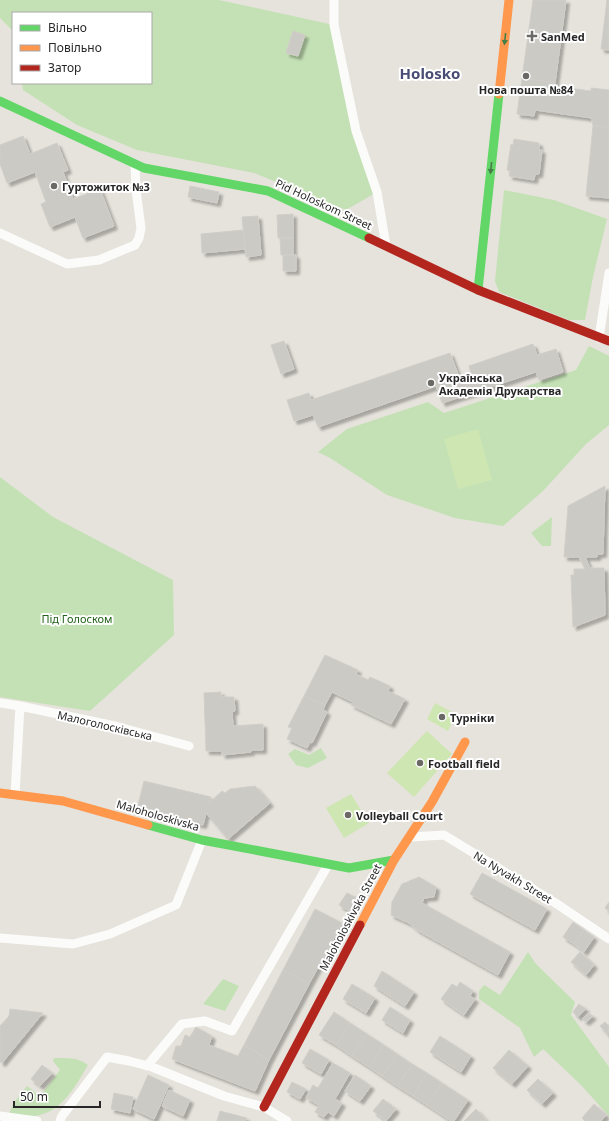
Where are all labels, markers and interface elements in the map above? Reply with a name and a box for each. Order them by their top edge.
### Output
legend [12,12,152,84]
text: Вільно [48,19,87,36]
place label: SanMed [541,29,585,44]
marker: SanMed [526,30,538,42]
one-way arrow [501,33,508,45]
text: Повільно [48,39,102,56]
text: Затор [48,59,81,76]
district label: Holosko [400,63,460,83]
marker: Нова пошта №84 [521,71,531,81]
place label: Нова пошта №84 [479,82,574,97]
one-way arrow [488,162,494,174]
street label: Pid Holoskom Street [273,175,375,233]
place label: Гуртожиток №3 [62,179,150,194]
marker: Гуртожиток №3 [49,181,59,191]
place label: Українська Академія Друкарства [439,370,561,398]
marker: Українська Академія Друкарства [426,378,436,388]
park label: Під Голоском [41,611,113,626]
street label: Малоголосківська [56,707,154,743]
place label: Турніки [450,710,494,725]
marker: Турніки [437,712,447,722]
place label: Football field [428,756,500,771]
marker: Football field [415,758,425,768]
street label: Maloholoskivska [115,796,201,834]
place label: Volleyball Court [356,808,443,823]
marker: Volleyball Court [343,810,353,820]
street label: Na Nyvakh Street [471,848,555,906]
street label: Maloholoskivska Street [315,861,385,973]
scale bar [14,1083,100,1109]
text: 50 m [20,1088,48,1105]

